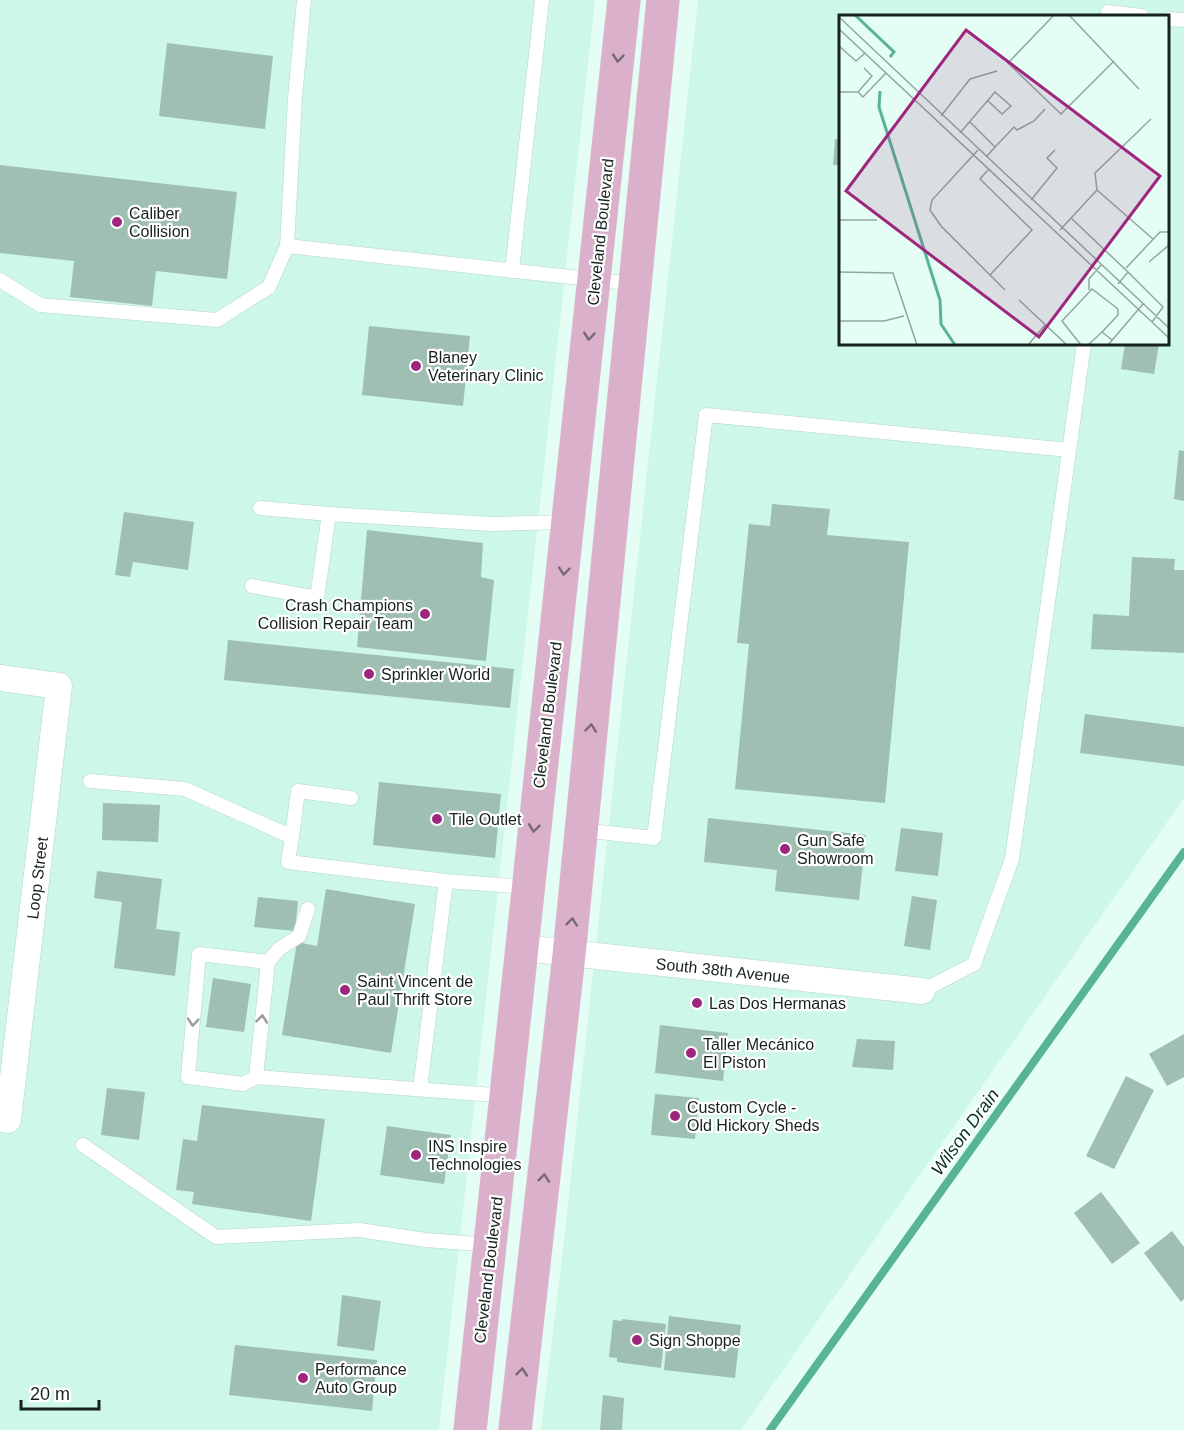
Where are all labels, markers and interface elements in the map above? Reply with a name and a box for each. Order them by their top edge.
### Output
inset map [839,15,1169,345]
one-way arrow [612,54,625,63]
street label: Cleveland Boulevard [584,158,617,306]
place label: Caliber Collision [129,205,189,240]
marker: Caliber Collision [110,215,124,229]
one-way arrow [583,331,596,340]
place label: Blaney Veterinary Clinic [428,349,544,384]
marker: Blaney Veterinary Clinic [409,359,423,373]
one-way arrow [558,567,571,576]
place label: Crash Champions Collision Repair Team [258,597,413,632]
marker: Crash Champions Collision Repair Team [418,607,432,621]
street label: Cleveland Boulevard [530,641,565,789]
place label: Sprinkler World [381,666,490,683]
marker: Sprinkler World [362,667,376,681]
one-way arrow [584,723,597,732]
place label: Tile Outlet [449,811,522,828]
marker: Tile Outlet [430,812,444,826]
one-way arrow [528,823,541,832]
place label: Gun Safe Showroom [797,832,873,867]
street label: Loop Street [24,835,51,920]
marker: Gun Safe Showroom [778,842,792,856]
one-way arrow [565,917,578,926]
street label: South 38th Avenue [655,955,791,986]
place label: Saint Vincent de Paul Thrift Store [357,973,473,1008]
marker: Saint Vincent de Paul Thrift Store [338,983,352,997]
place label: Las Dos Hermanas [709,995,846,1012]
marker: Las Dos Hermanas [690,996,704,1010]
one-way arrow [255,1015,268,1024]
one-way arrow [186,1018,199,1027]
place label: Taller Mecánico El Piston [703,1036,814,1071]
marker: Taller Mecánico El Piston [684,1046,698,1060]
water label: Wilson Drain [927,1085,1003,1179]
place label: Custom Cycle - Old Hickory Sheds [687,1099,820,1134]
marker: Custom Cycle - Old Hickory Sheds [668,1109,682,1123]
place label: INS Inspire Technologies [428,1138,521,1173]
marker: INS Inspire Technologies [409,1148,423,1162]
one-way arrow [537,1174,550,1183]
street label: Cleveland Boulevard [471,1196,506,1344]
place label: Sign Shoppe [649,1332,741,1349]
marker: Sign Shoppe [630,1333,644,1347]
place label: Performance Auto Group [315,1361,407,1396]
one-way arrow [515,1367,528,1376]
marker: Performance Auto Group [296,1371,310,1385]
scale bar [21,1373,99,1411]
text: 20 m [30,1384,70,1404]

